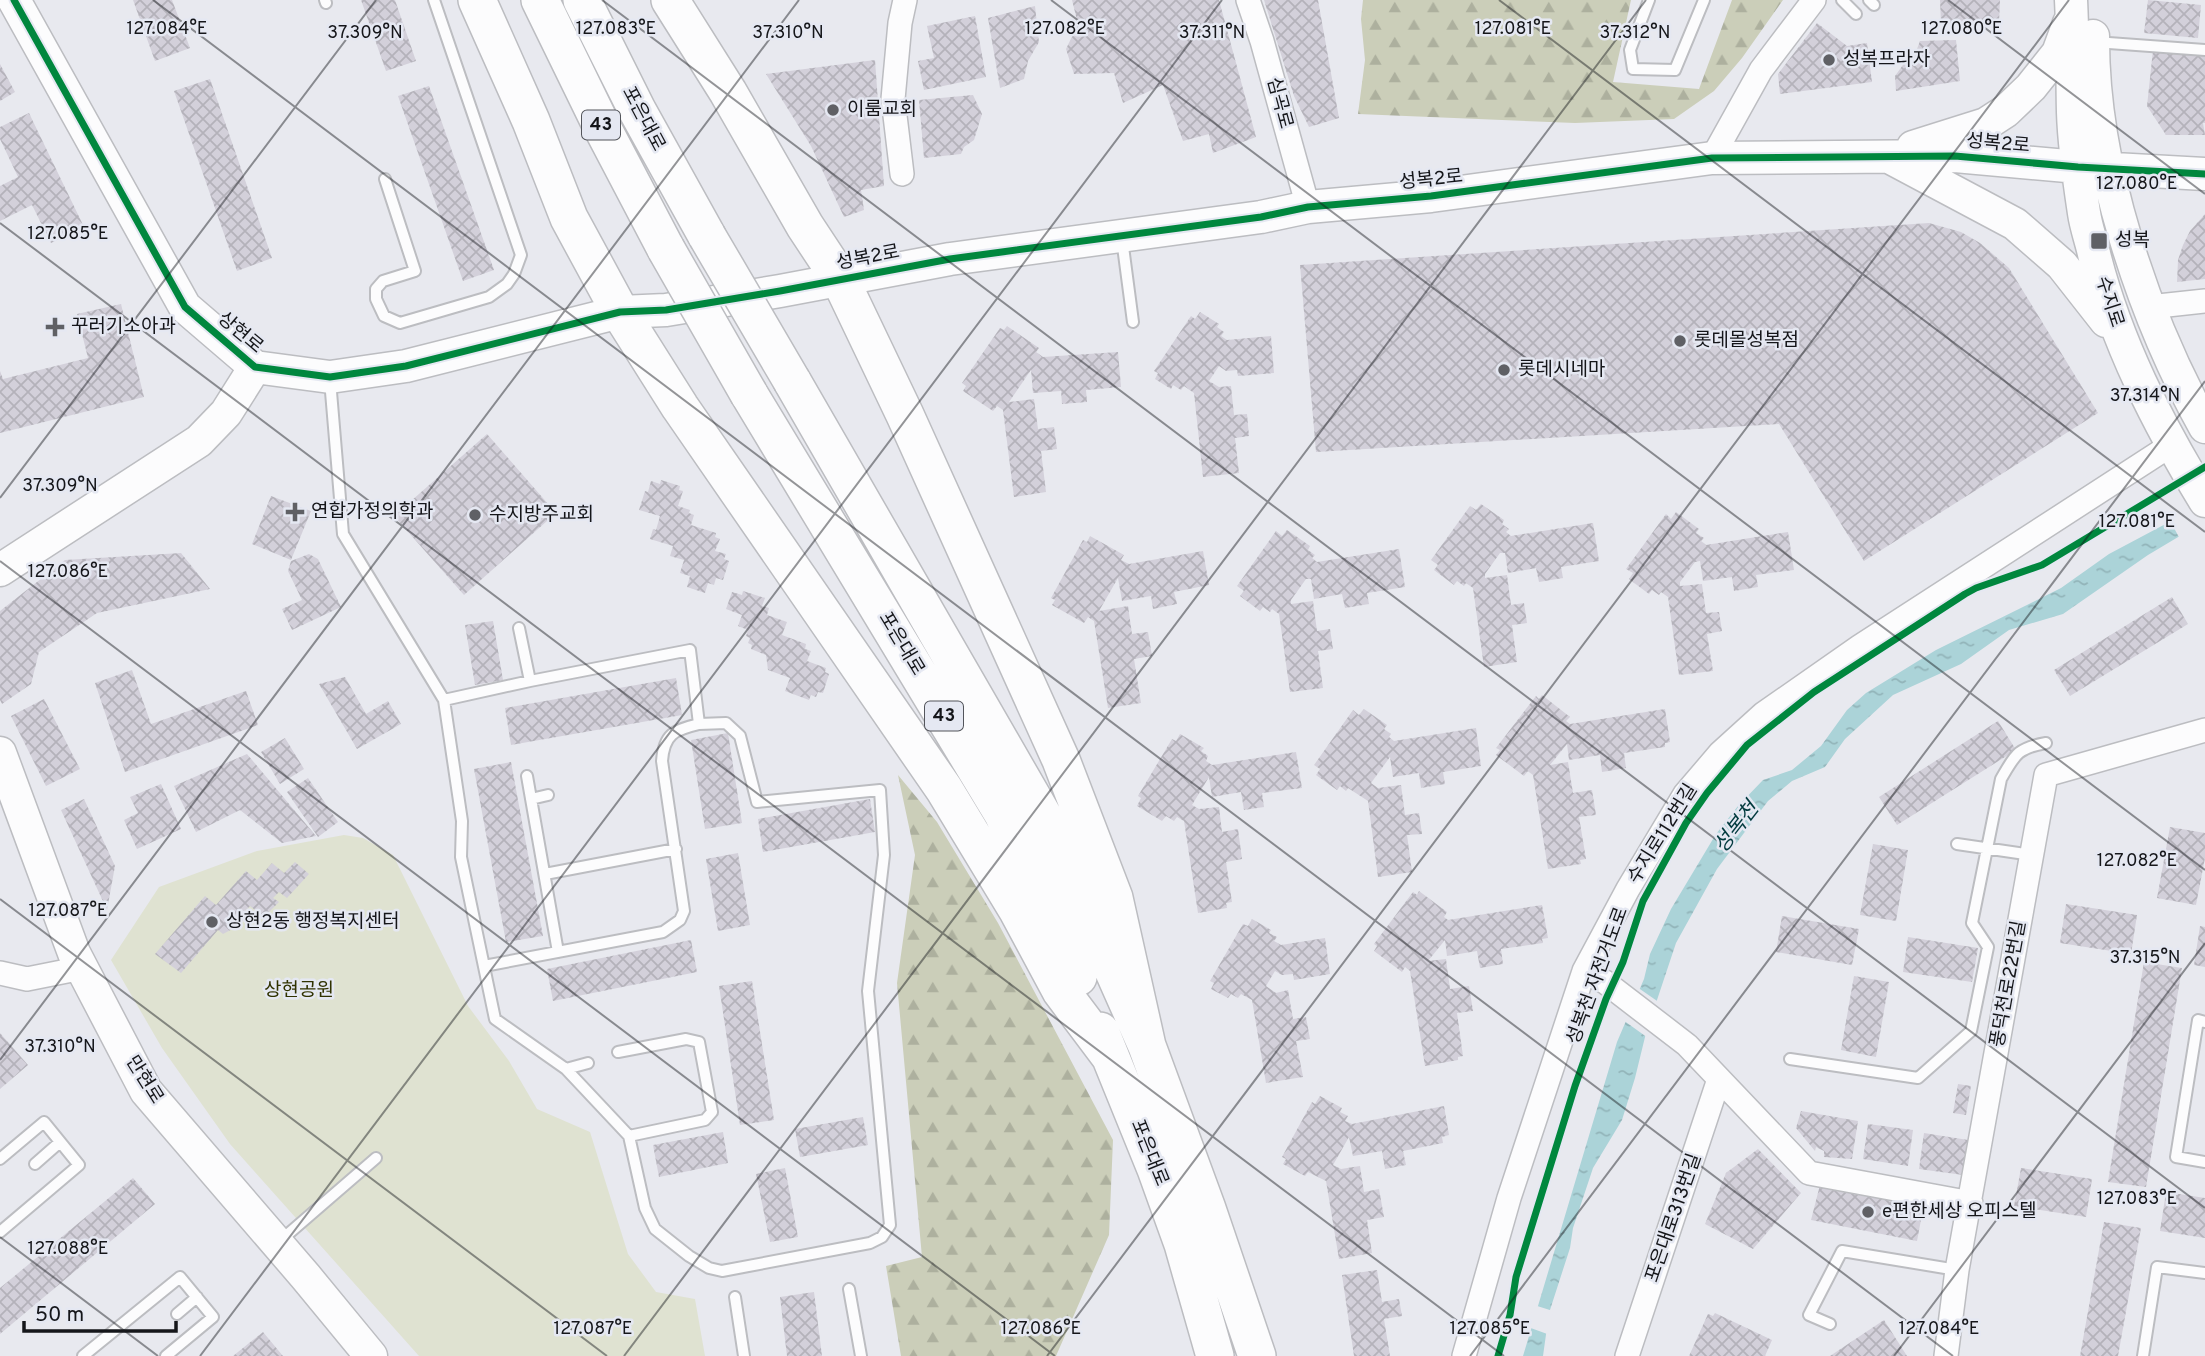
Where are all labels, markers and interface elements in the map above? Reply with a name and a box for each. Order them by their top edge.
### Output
text: 127.084°E [126,18,208,41]
text: 127.083°E [576,18,656,41]
text: 127.082°E [1025,18,1105,41]
text: 127.081°E [1475,18,1551,41]
text: 127.080°E [1921,18,2003,41]
text: 37.309°N [327,22,403,45]
text: 37.310°N [752,22,824,45]
text: 37.311°N [1179,22,1245,45]
text: 37.312°N [1600,22,1670,45]
place label: 성복프라자 [1843,48,1930,72]
marker: 성복프라자 [1821,52,1837,68]
street label: 심곡로 [1261,75,1297,131]
street label: 포은대로 [616,82,670,156]
place label: 이룸교회 [847,98,917,122]
marker: 이룸교회 [825,102,841,118]
road number: 43 [582,110,620,140]
street label: 성복2로 [1965,129,2031,159]
street label: 성복2로 [1398,165,1464,195]
text: 127.080°E [2096,173,2178,196]
text: 127.085°E [27,223,109,246]
place label: 성복 [2115,229,2150,253]
marker: 성복 [2089,231,2109,251]
street label: 성복2로 [834,240,902,276]
street label: 수지로 [2089,273,2129,331]
street label: 상현로 [212,307,268,359]
place label: 꾸러기소아과 [71,315,176,339]
marker: 꾸러기소아과 [45,317,65,337]
place label: 롯데몰성복점 [1694,329,1799,353]
marker: 롯데몰성복점 [1672,333,1688,349]
place label: 롯데시네마 [1518,358,1605,382]
marker: 롯데시네마 [1496,362,1512,378]
text: 37.314°N [2110,385,2180,408]
text: 37.309°N [22,475,98,498]
place label: 연합가정의학과 [311,500,433,524]
marker: 연합가정의학과 [285,502,305,522]
place label: 수지방주교회 [489,503,594,527]
marker: 수지방주교회 [467,507,483,523]
text: 127.081°E [2099,511,2175,534]
text: 127.086°E [28,561,108,584]
street label: 포은대로 [873,608,929,680]
road number: 43 [925,702,963,730]
street label: 수지로112번길 [1623,780,1703,888]
water label: 성복천 [1709,795,1767,859]
text: 127.082°E [2097,850,2177,873]
text: 127.087°E [28,900,108,923]
street label: 성복천 자전거도로 [1562,904,1634,1048]
place label: 상현2동 행정복지센터 [226,910,399,934]
marker: 상현2동 행정복지센터 [204,914,220,930]
street label: 풍덕천로22번길 [1986,919,2032,1049]
text: 37.315°N [2109,947,2181,970]
park label: 상현공원 [264,979,334,1003]
text: 37.310°N [24,1036,96,1059]
street label: 만현로 [120,1051,168,1109]
street label: 포은대로 [1125,1116,1173,1190]
street label: 포은대로313번길 [1641,1150,1707,1286]
text: 127.083°E [2097,1188,2177,1211]
place label: e편한세상 오피스텔 [1882,1200,2037,1224]
marker: e편한세상 오피스텔 [1860,1204,1876,1220]
text: 127.088°E [28,1238,108,1261]
scale bar [24,1290,177,1334]
text: 50 m [35,1302,84,1329]
text: 127.087°E [553,1318,633,1341]
text: 127.086°E [1001,1318,1081,1341]
text: 127.085°E [1449,1318,1531,1341]
text: 127.084°E [1898,1318,1980,1341]

